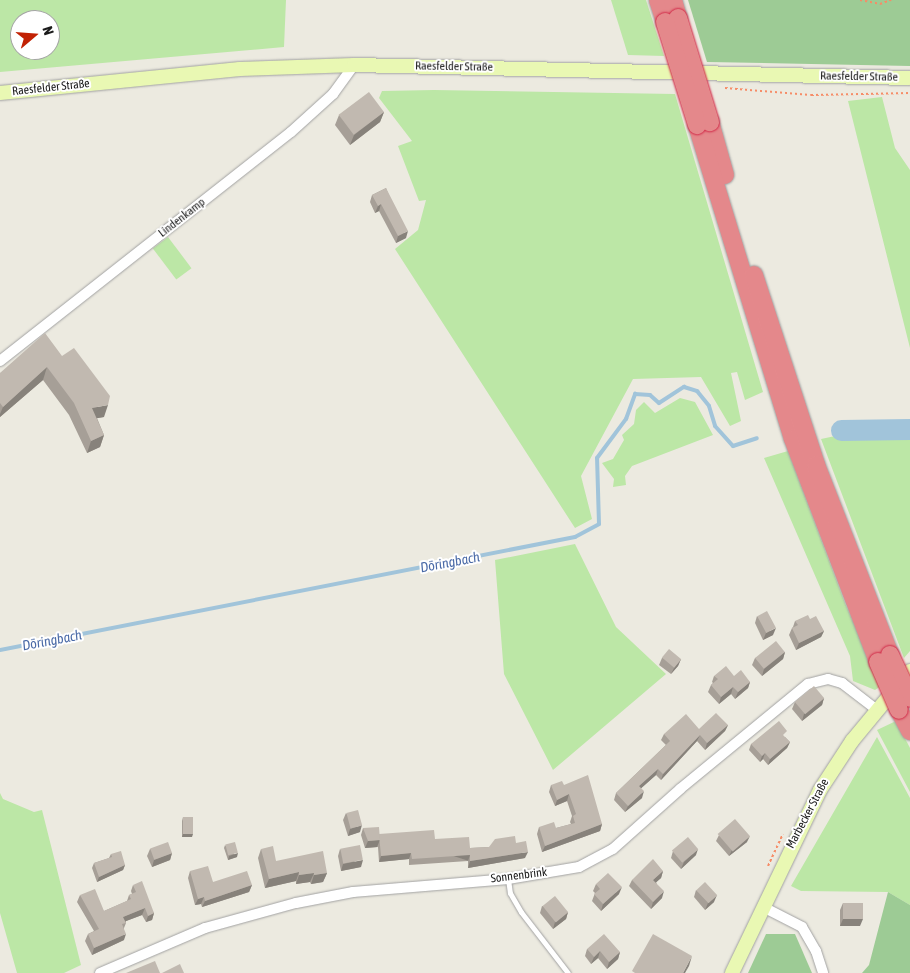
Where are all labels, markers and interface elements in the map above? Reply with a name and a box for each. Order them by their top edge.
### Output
north arrow [10,10,60,60]
text: N [39,24,57,37]
street label: Raesfelder Straße [415,59,493,75]
street label: Raesfelder Straße [820,69,898,85]
street label: Raesfelder Straße [12,77,90,99]
street label: Lindenkamp [156,195,208,241]
water label: Döringbach [419,548,481,576]
water label: Döringbach [21,626,83,654]
street label: Marbecker Straße [784,777,832,851]
street label: Sonnenbrink [490,865,548,887]

